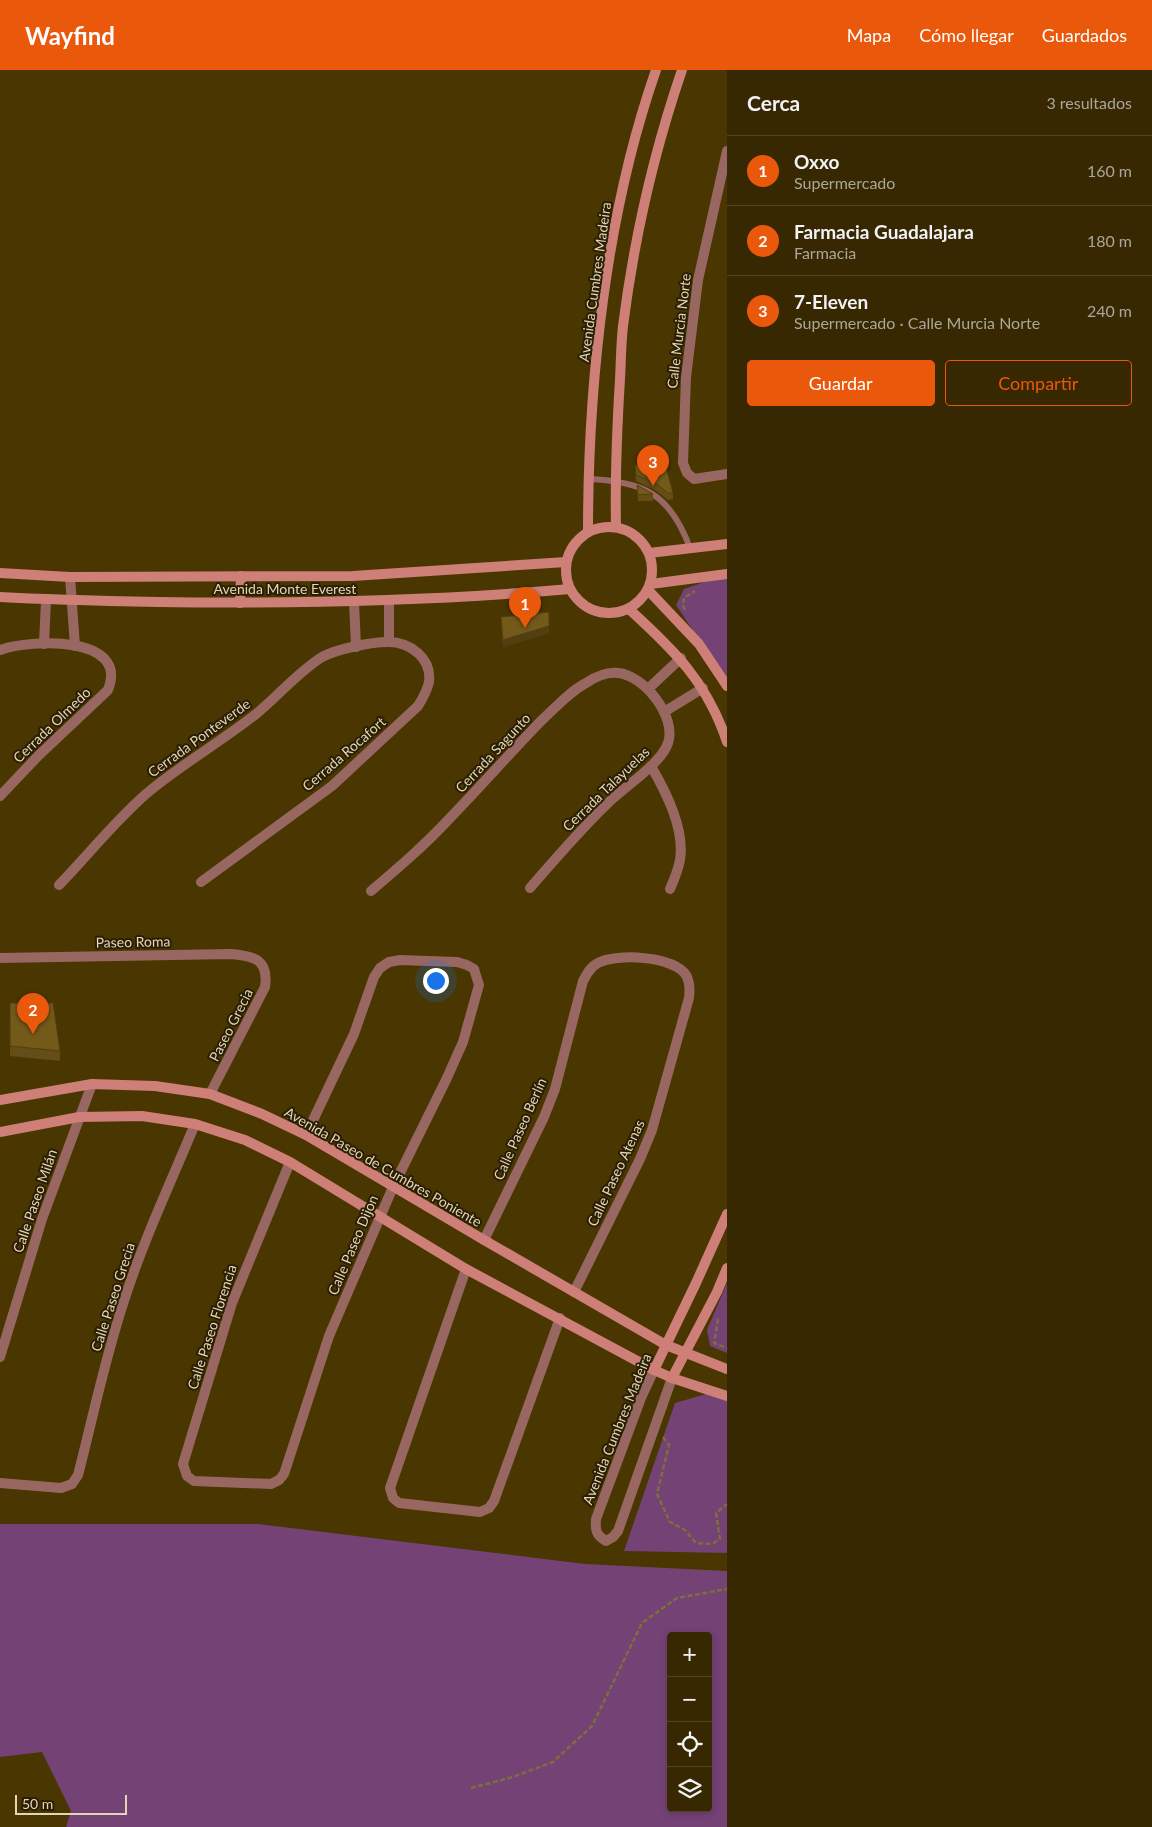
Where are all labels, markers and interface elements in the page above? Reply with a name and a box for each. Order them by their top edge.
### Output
text: Wayfind [25,21,115,50]
text: Mapa [847,24,891,46]
text: Cómo llegar [919,24,1014,46]
text: Guardados [1042,24,1127,46]
text: Cerca [747,90,800,115]
text: 3 resultados [1046,93,1132,112]
text: Oxxo [794,150,839,173]
text: 1 [758,161,768,180]
text: 160 m [1087,161,1132,180]
text: Supermercado [794,173,895,192]
street label: Avenida Cumbres Madeira [575,201,614,363]
text: Farmacia Guadalajara [794,220,974,243]
text: 2 [758,231,768,250]
text: 180 m [1087,231,1132,250]
text: Farmacia [794,243,856,262]
street label: Calle Murcia Norte [663,272,694,389]
text: 7-Eleven [794,290,868,313]
text: 3 [758,301,768,320]
text: 240 m [1087,301,1132,320]
text: Supermercado · Calle Murcia Norte [794,313,1040,332]
button: Guardar [747,360,935,406]
button: Compartir [945,360,1132,406]
pin: 3 [637,445,669,486]
street label: Avenida Monte Everest [214,580,356,597]
pin: 1 [509,587,541,628]
street label: Cerrada Olmedo [9,683,94,766]
street label: Cerrada Ponteverde [144,695,253,780]
street label: Cerrada Sagunto [452,709,534,796]
street label: Cerrada Rocafort [299,713,389,794]
street label: Cerrada Talayuelas [559,743,653,834]
street label: Paseo Roma [95,932,171,951]
your location [423,968,449,994]
street label: Paseo Grecia [205,985,256,1064]
pin: 2 [17,993,49,1034]
street label: Calle Paseo Berlín [489,1075,550,1182]
street label: Avenida Paseo de Cumbres Poniente [282,1103,485,1230]
street label: Calle Paseo Atenas [583,1117,648,1229]
street label: Calle Paseo Milán [9,1147,60,1255]
street label: Calle Paseo Dijon [324,1192,381,1297]
street label: Calle Paseo Grecia [87,1240,138,1353]
street label: Calle Paseo Florencia [183,1262,240,1391]
street label: Avenida Cumbres Madeira [578,1351,655,1507]
map controls [667,1632,712,1812]
button: + [667,1632,712,1677]
button: − [667,1677,712,1722]
button: locate [667,1722,712,1767]
button: layers [667,1767,712,1812]
scale bar [15,1792,128,1815]
text: 50 m [22,1795,53,1812]

